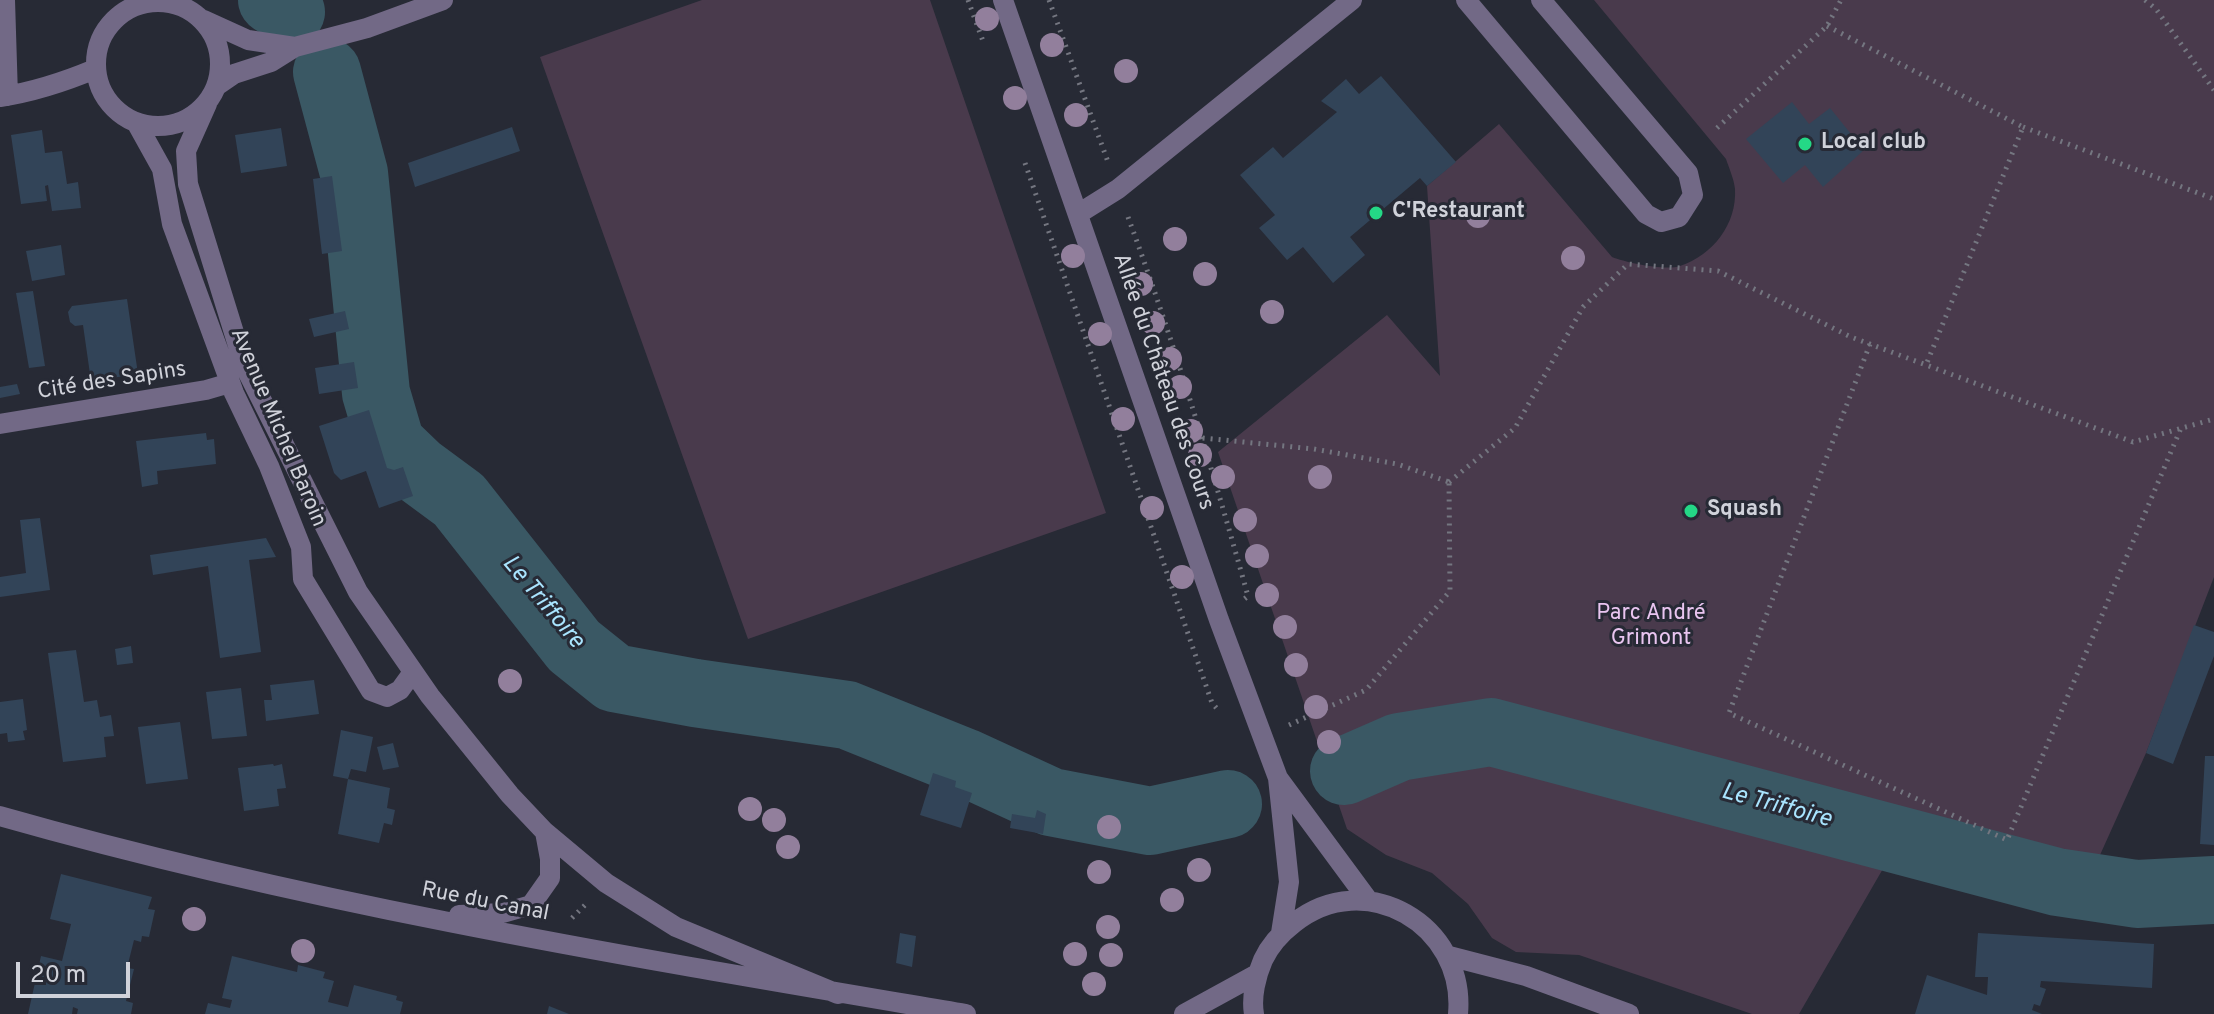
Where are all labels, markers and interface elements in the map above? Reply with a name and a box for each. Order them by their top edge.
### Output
place label: Local club [1821,131,1926,157]
marker: Local club [1796,135,1814,153]
place label: C'Restaurant [1392,200,1525,226]
marker: C'Restaurant [1367,204,1385,222]
street label: Allée du Château des Cours [1106,250,1218,514]
street label: Avenue Michel Baroin [223,325,331,531]
street label: Cité des Sapins [36,357,188,407]
place label: Squash [1707,498,1782,524]
marker: Squash [1682,502,1700,520]
water label: Le Triffoire [495,551,589,655]
park label: Parc André Grimont [1596,602,1706,654]
water label: Le Triffoire [1718,778,1834,836]
street label: Rue du Canal [419,878,551,928]
scale bar [20,946,134,996]
text: 20 m [30,961,86,991]

